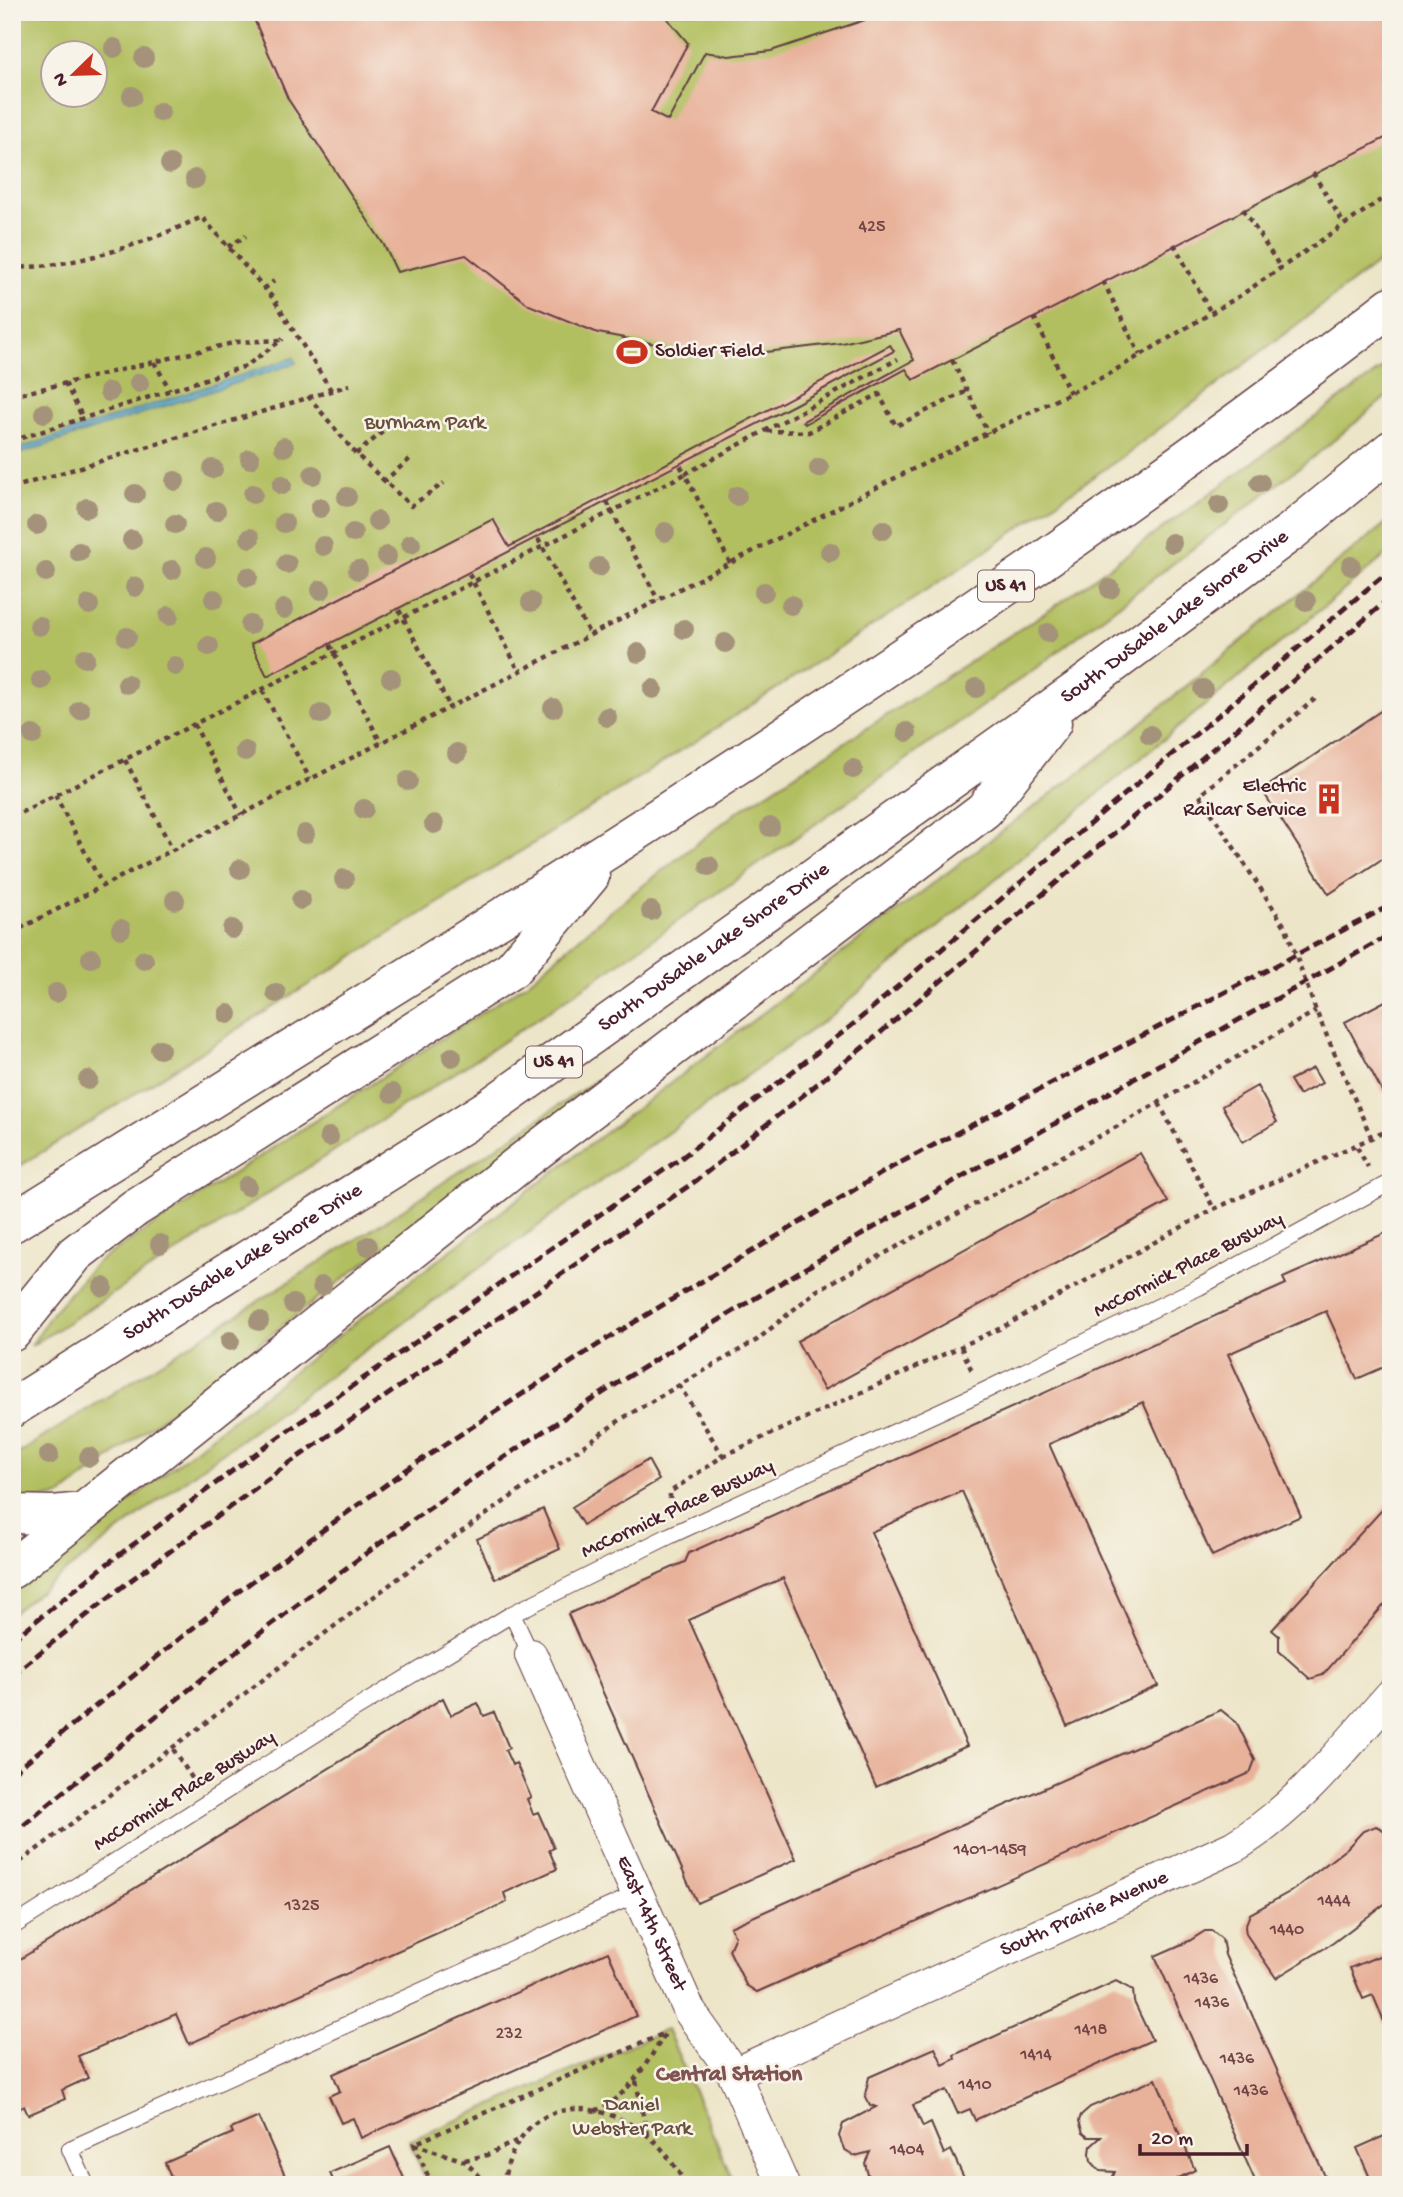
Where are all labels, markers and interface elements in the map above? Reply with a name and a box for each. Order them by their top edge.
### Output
north arrow [38,38,108,108]
text: N [49,69,75,89]
house number: 425 [859,217,885,238]
sports icon: Soldier Field [615,335,649,369]
place label: Soldier Field [655,340,765,365]
park label: Burnham Park [364,412,488,437]
street label: South DuSable Lake Shore Drive [1056,524,1295,710]
road number: US 41 [978,570,1034,601]
place label: Electric Railcar Service [1183,775,1307,824]
building icon: Electric Railcar Service [1312,782,1346,816]
street label: South DuSable Lake Shore Drive [594,857,836,1038]
road number: US 41 [526,1046,582,1078]
street label: South DuSable Lake Shore Drive [119,1178,368,1347]
street label: McCormick Place Busway [1090,1207,1288,1325]
street label: McCormick Place Busway [578,1454,778,1566]
street label: McCormick Place Busway [89,1726,281,1858]
house number: 1401-1459 [952,1840,1027,1861]
street label: East 14th Street [610,1852,693,1997]
street label: South Prairie Avenue [997,1865,1173,1964]
house number: 1444 [1317,1891,1351,1912]
house number: 1325 [284,1896,319,1917]
house number: 1440 [1269,1920,1304,1941]
house number: 1436 [1183,1969,1219,1990]
house number: 1436 [1194,1993,1230,2014]
house number: 1418 [1074,2020,1108,2041]
house number: 232 [496,2024,523,2045]
house number: 1414 [1019,2045,1052,2066]
house number: 1436 [1219,2049,1255,2070]
district label: Central Station [656,2062,803,2089]
house number: 1410 [957,2075,992,2096]
house number: 1436 [1233,2081,1269,2102]
park label: Daniel Webster Park [572,2094,694,2143]
scale bar [1140,2113,1247,2157]
text: 20 m [1151,2128,1193,2153]
house number: 1404 [889,2140,925,2161]

